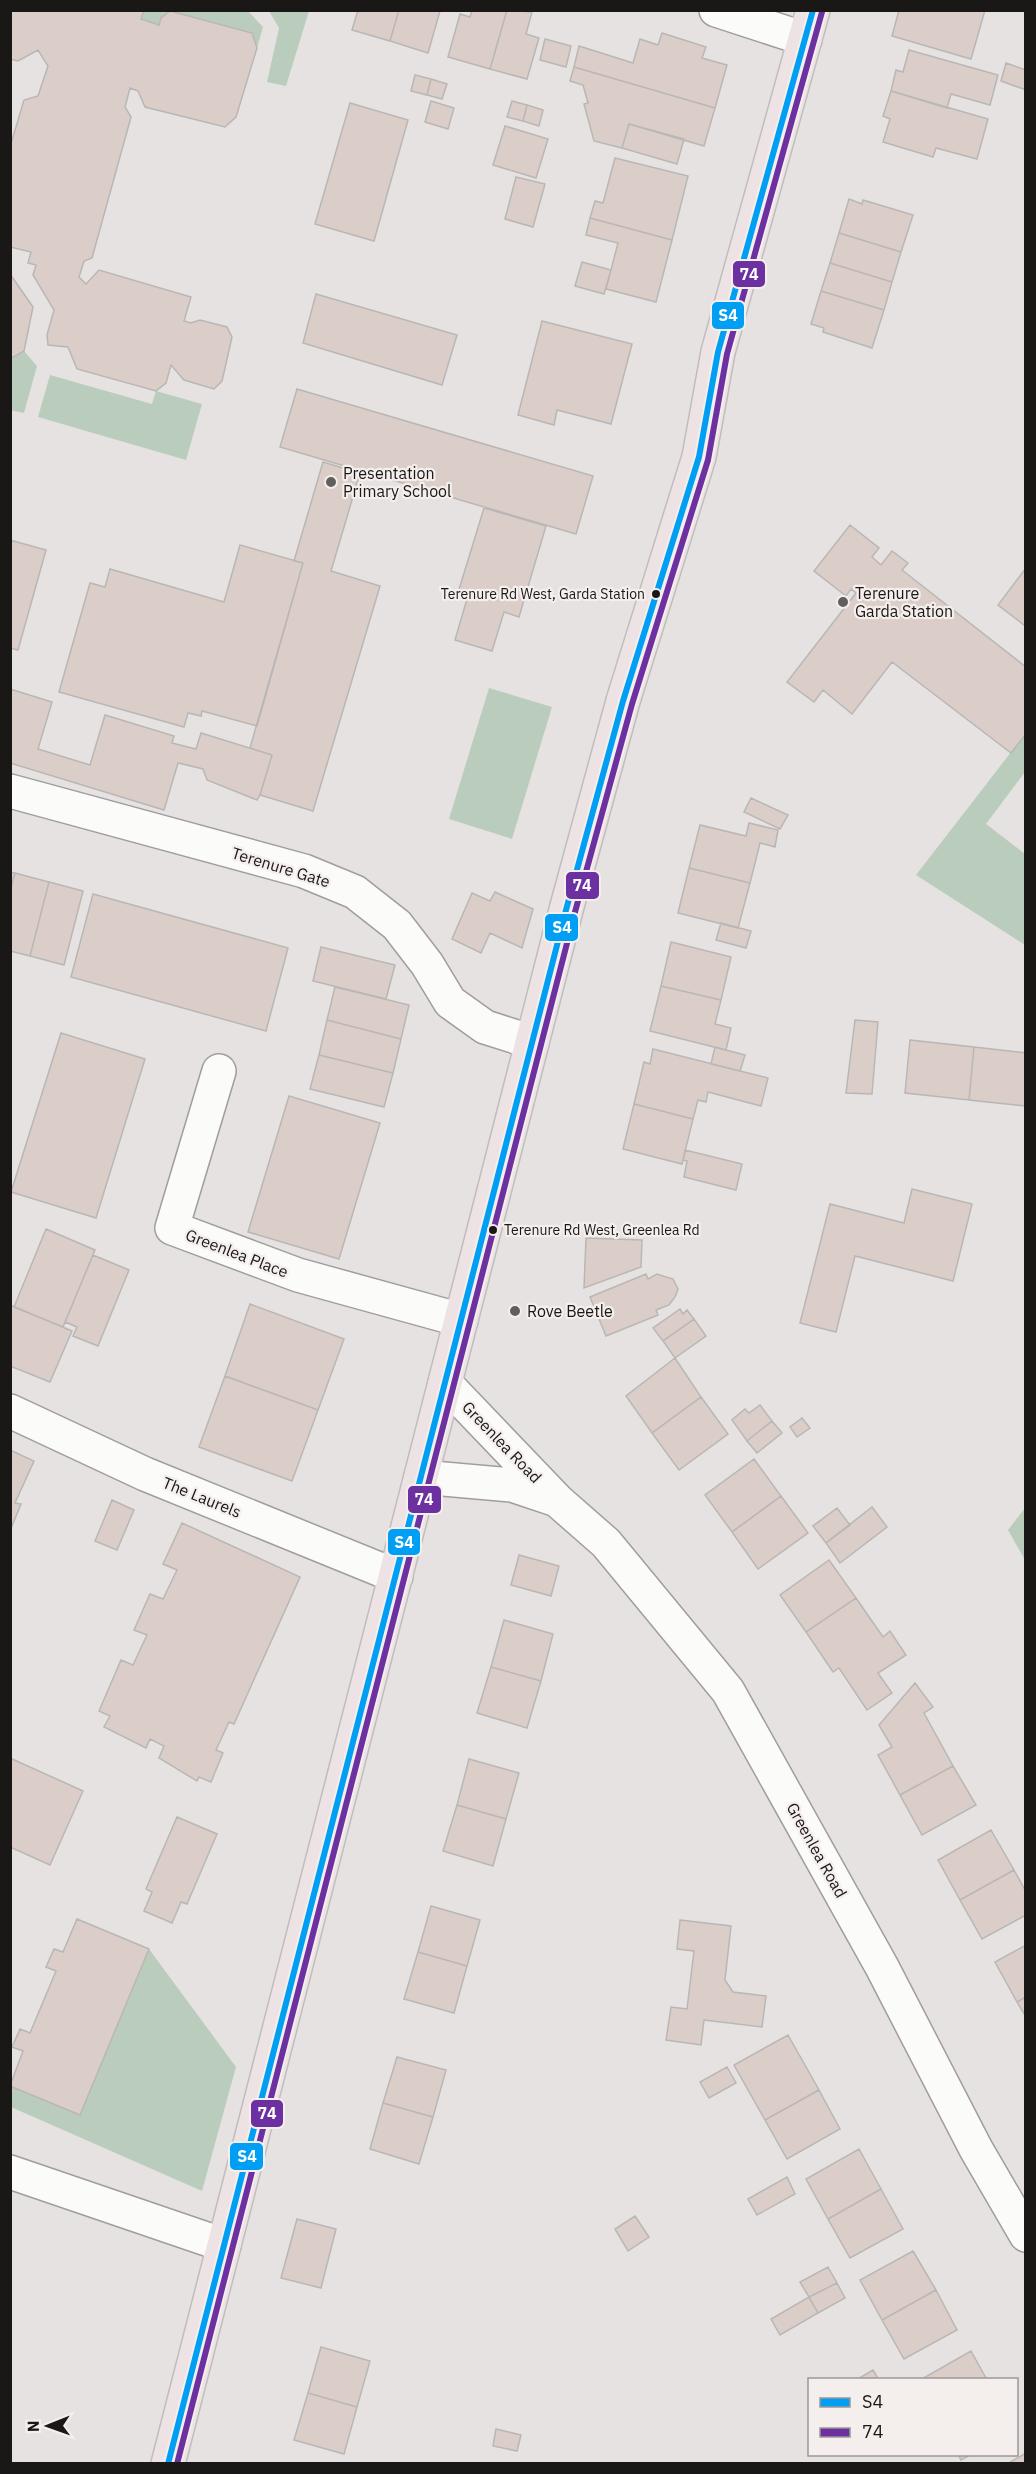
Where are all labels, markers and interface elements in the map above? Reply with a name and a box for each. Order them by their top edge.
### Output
line badge: 74 [732,260,766,288]
text: 74 [739,264,759,284]
line badge: S4 [711,301,745,330]
text: S4 [718,305,738,325]
place label: Presentation Primary School [343,463,451,501]
marker: Presentation Primary School [324,475,338,489]
place label: Terenure Garda Station [855,583,953,621]
place label: Terenure Rd West, Garda Station [441,585,645,603]
marker: Terenure Rd West, Garda Station [650,588,662,600]
marker: Terenure Garda Station [836,595,850,609]
street label: Terenure Gate [229,843,333,892]
line badge: 74 [565,871,600,900]
text: 74 [572,875,592,895]
line badge: S4 [544,913,579,942]
text: S4 [552,917,572,937]
place label: Terenure Rd West, Greenlea Rd [504,1221,700,1239]
street label: Greenlea Place [183,1224,291,1282]
marker: Terenure Rd West, Greenlea Rd [487,1224,499,1236]
place label: Rove Beetle [527,1301,613,1321]
marker: Rove Beetle [508,1304,522,1318]
street label: Greenlea Road [458,1397,546,1487]
street label: The Laurels [160,1472,244,1522]
line badge: 74 [407,1485,442,1514]
text: 74 [414,1489,434,1509]
line badge: S4 [387,1528,421,1556]
text: S4 [394,1532,414,1552]
street label: Greenlea Road [783,1799,851,1901]
line badge: 74 [250,2099,284,2128]
text: 74 [257,2103,277,2123]
line badge: S4 [229,2142,264,2171]
text: S4 [237,2146,257,2166]
legend [808,2378,1018,2456]
text: S4 [862,2390,883,2413]
north arrow [18,2396,78,2456]
text: N [23,2420,43,2432]
text: 74 [862,2420,884,2443]

